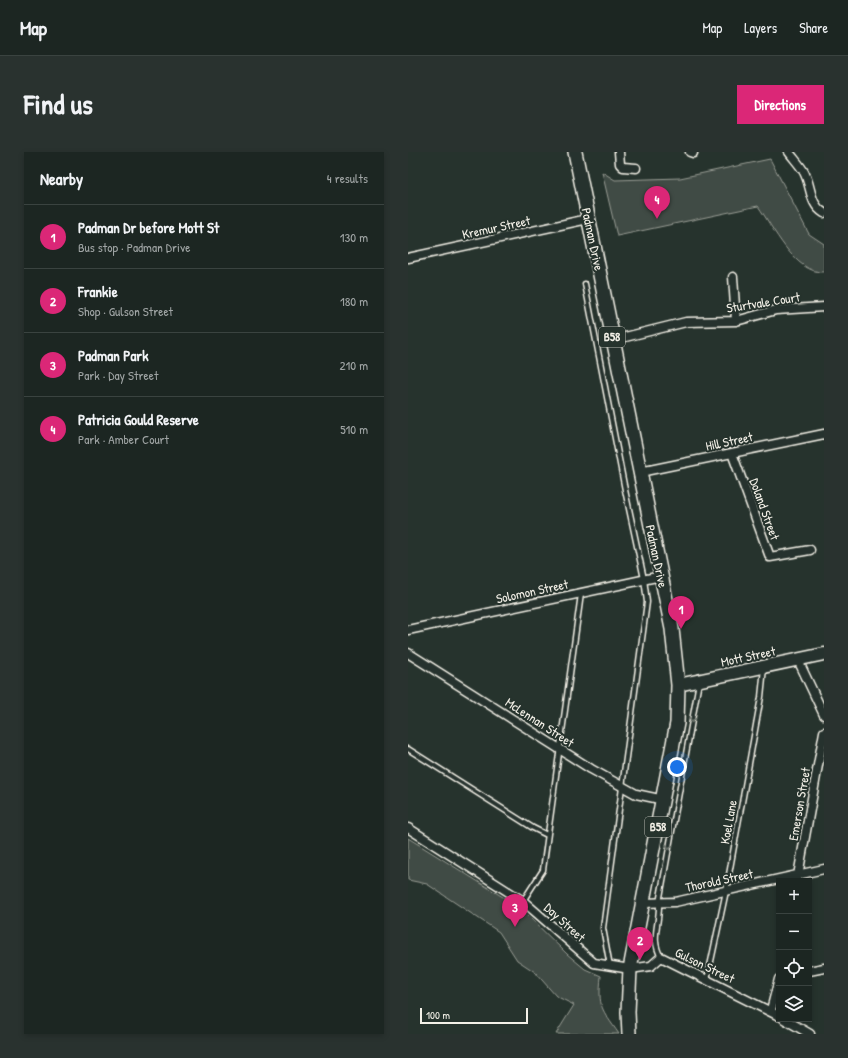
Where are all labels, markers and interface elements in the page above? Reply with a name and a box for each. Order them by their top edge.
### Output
text: Map [20,15,47,41]
text: Map [702,18,722,37]
text: Layers [744,18,777,37]
text: Share [799,18,828,37]
text: Find us [24,85,93,123]
button: Directions [737,85,824,124]
text: Nearby [40,167,83,190]
text: 4 results [327,169,368,187]
pin: 4 [644,186,670,219]
street label: Padman Drive [578,206,608,272]
street label: Kremur Street [460,211,532,243]
text: Padman Dr before Mott St [78,217,219,238]
text: 1 [51,228,55,246]
text: 130 m [340,228,368,246]
text: Bus stop · Padman Drive [78,238,190,256]
text: Frankie [78,281,118,302]
street label: Sturtvale Court [725,287,802,317]
text: 2 [50,292,56,310]
text: 180 m [340,292,368,310]
text: Shop · Gulson Street [78,302,173,320]
road number: B58 [599,327,625,347]
text: Padman Park [78,345,148,366]
text: 3 [50,356,56,374]
text: 210 m [340,356,368,374]
text: Park · Day Street [78,366,158,384]
text: Patricia Gould Reserve [78,409,199,430]
text: 4 [51,420,55,438]
text: 510 m [340,420,368,438]
street label: Hill Street [704,427,755,455]
text: Park · Amber Court [78,430,169,448]
street label: Doland Street [746,476,785,543]
street label: Padman Drive [642,523,672,589]
street label: Solomon Street [494,574,570,607]
pin: 1 [668,596,694,629]
street label: Mott Street [719,641,777,671]
street label: McLennan Street [502,693,578,751]
one-way arrow [688,716,697,723]
your location [667,757,687,777]
street label: Emerson Street [784,765,814,842]
street label: Koel Lane [715,798,741,846]
road number: B58 [645,817,671,837]
one-way arrow [665,844,674,851]
street label: Thorold Street [683,864,755,896]
map controls [776,878,812,1022]
button: + [776,878,812,914]
pin: 3 [502,894,528,927]
street label: Day Street [540,899,590,946]
button: − [776,914,812,950]
pin: 2 [627,927,653,960]
street label: Gulson Street [672,943,738,987]
button: locate [776,950,812,986]
button: layers [776,986,812,1022]
scale bar [420,1006,528,1025]
text: 100 m [426,1008,450,1022]

